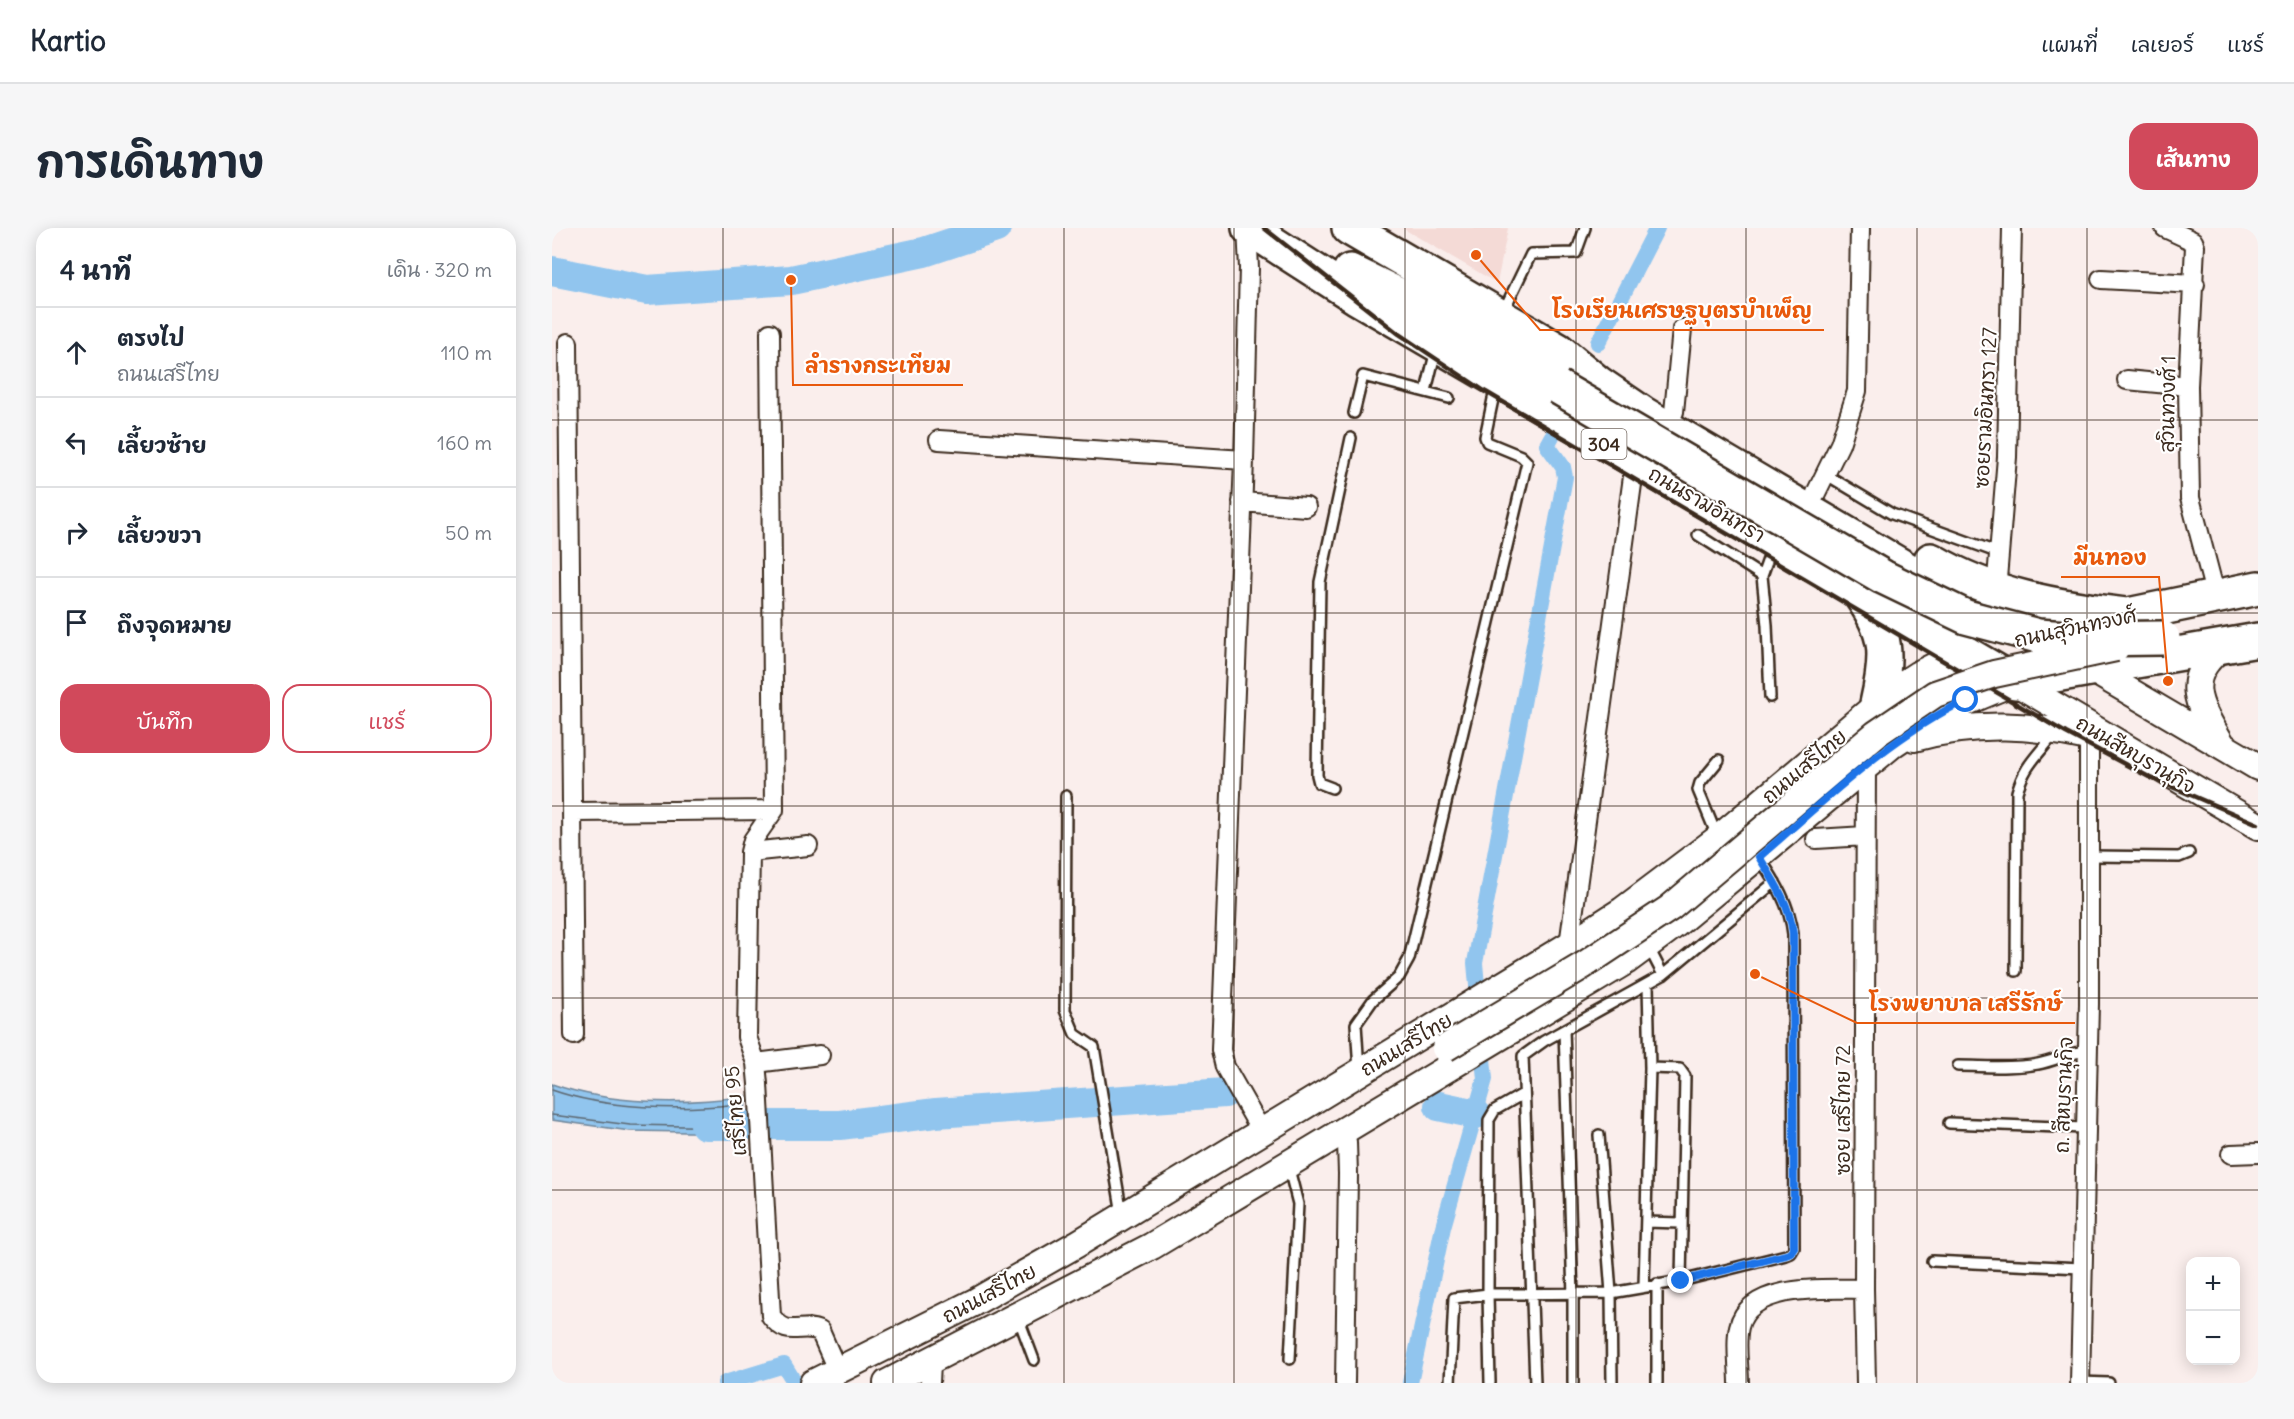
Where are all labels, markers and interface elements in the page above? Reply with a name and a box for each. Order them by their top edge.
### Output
text: Kartio [30,23,106,59]
text: แผนที่ [2041,31,2098,58]
text: เลเยอร์ [2131,31,2194,58]
text: แชร์ [2227,31,2264,58]
button: เส้นทาง [2129,123,2258,190]
text: การเดินทาง [36,136,264,188]
text: 4 นาที [60,254,131,287]
text: เดิน · 320 m [387,257,492,282]
callout: โรงเรียนเศรษฐบุตรบำเพ็ญ [1540,291,1824,330]
text: โรงเรียนเศรษฐบุตรบำเพ็ญ [1551,296,1812,327]
text: ตรงไป [117,324,185,352]
street label: ซอยรามอินทรา 127 [1968,327,2002,489]
icon: ahead [60,336,93,369]
text: 110 m [441,340,492,365]
callout: ลำรางกระเทียม [793,346,963,385]
text: ลำรางกระเทียม [805,351,951,379]
street label: สุวินทวงศ์ 1 [2154,355,2184,453]
text: ถนนเสรีไทย [117,361,220,386]
icon: left [60,426,93,459]
road number: 304 [1582,429,1626,459]
text: 160 m [437,430,492,455]
text: เลี้ยวซ้าย [117,431,207,459]
street label: ถนนรามอินทรา [1644,461,1770,547]
icon: right [60,516,93,549]
text: 50 m [445,520,492,545]
text: เลี้ยวขวา [117,521,201,549]
callout: มีนทอง [2061,538,2159,577]
text: มีนทอง [2073,544,2147,571]
street label: ถนนสุวินทวงศ์ [2012,602,2140,656]
icon: arrive [60,606,93,639]
text: ถึงจุดหมาย [117,611,232,639]
button: บันทึก [60,684,270,753]
button: แชร์ [282,684,492,753]
route start [1952,686,1978,712]
street label: ถนนสีหบุรานุกิจ [2070,710,2200,802]
street label: ถนนเสรีไทย [1756,723,1852,809]
callout: โรงพยาบาล เสรีรักษ์ [1857,984,2075,1023]
text: โรงพยาบาล เสรีรักษ์ [1868,989,2063,1017]
street label: ถนนเสรีไทย [1355,1007,1457,1081]
street label: ถ. สีหบุรานุกิจ [2048,1036,2082,1154]
street label: ซอย เสรีไทย 72 [1830,1045,1855,1175]
street label: เสรีไทย 95 [719,1065,751,1157]
map controls [2186,1257,2240,1365]
button: + [2186,1257,2240,1311]
street label: ถนนเสรีไทย [938,1258,1040,1328]
route end [1667,1267,1693,1293]
button: − [2186,1311,2240,1365]

